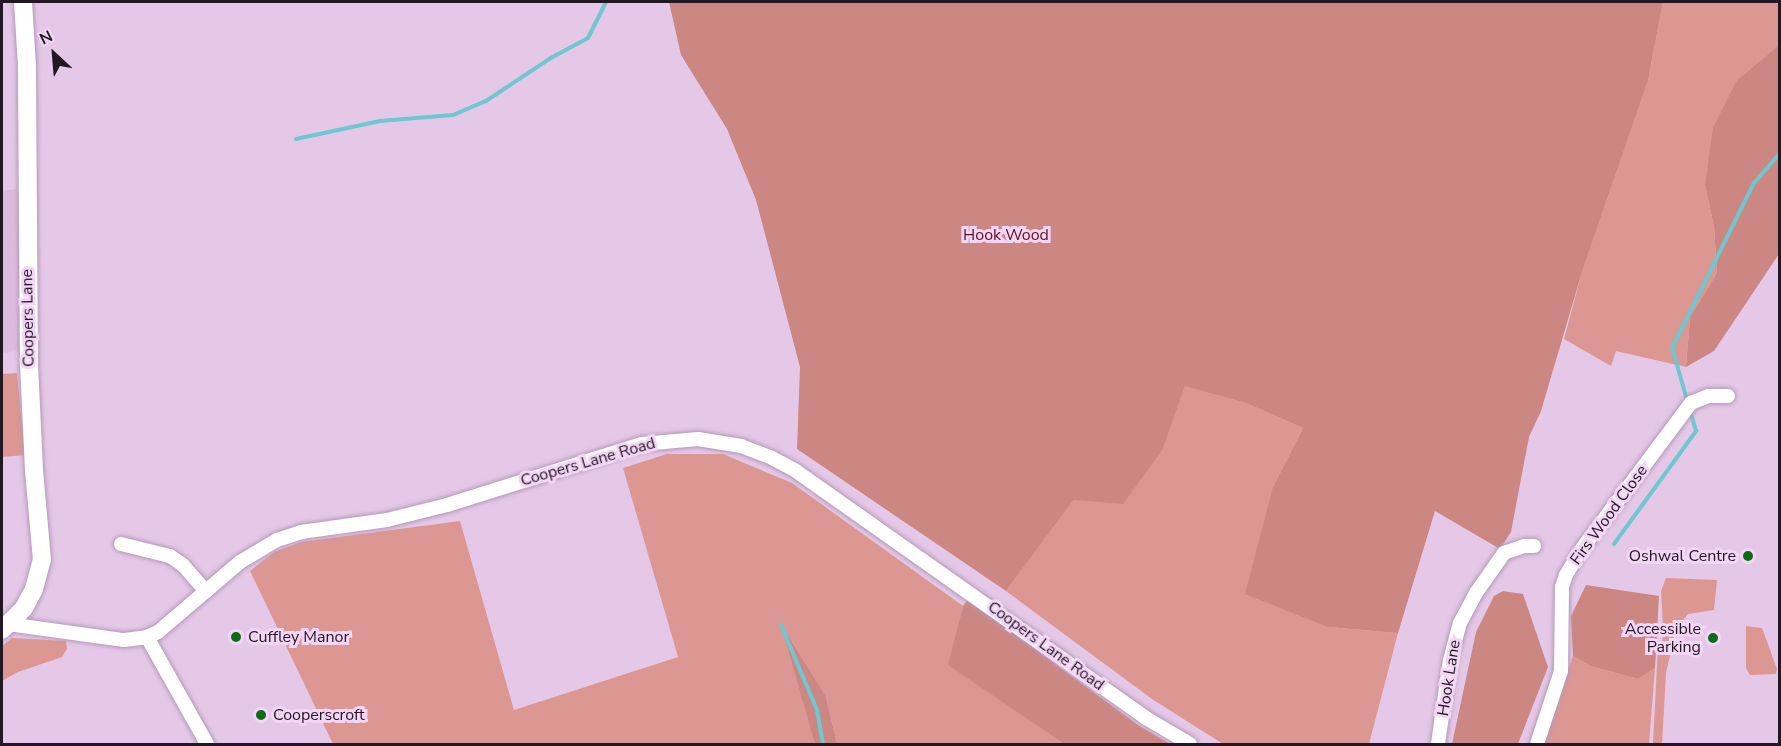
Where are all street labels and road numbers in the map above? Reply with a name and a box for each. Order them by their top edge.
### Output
street label: Coopers Lane [18,269,38,367]
street label: Coopers Lane Road [518,434,658,490]
street label: Firs Wood Close [1566,461,1652,569]
street label: Coopers Lane Road [984,597,1108,695]
street label: Hook Lane [1434,639,1464,717]

